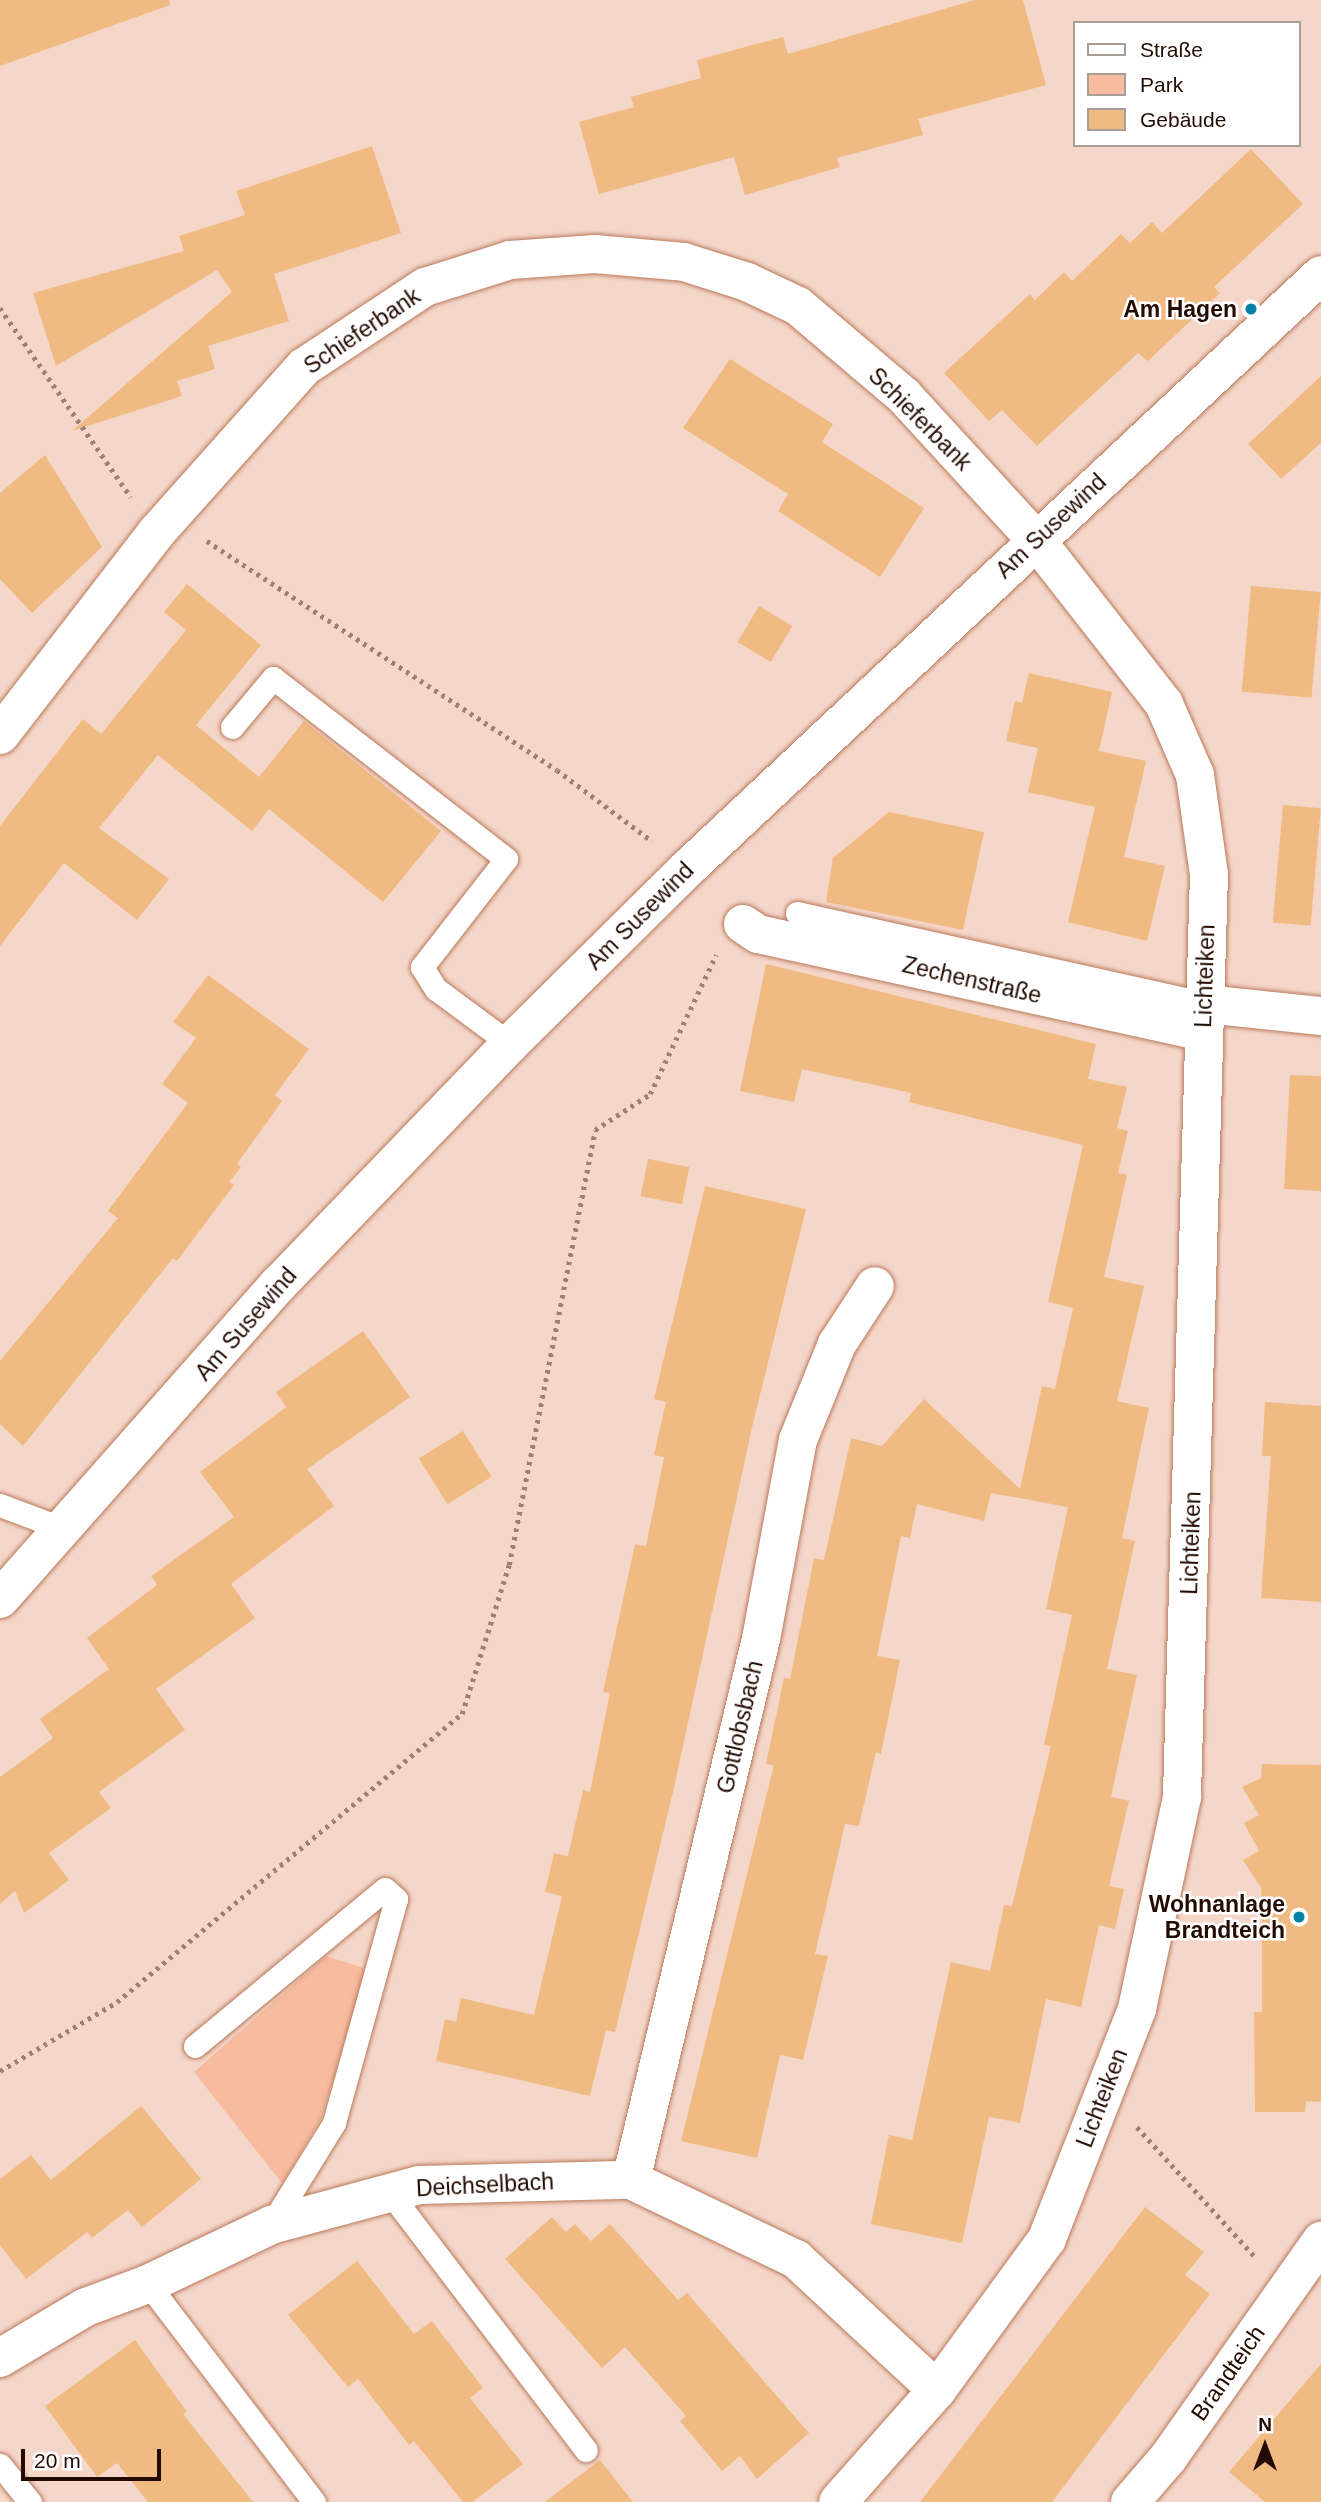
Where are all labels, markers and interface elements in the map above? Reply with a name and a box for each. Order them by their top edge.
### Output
legend [1072,21,1300,147]
text: Straße [1140,38,1203,61]
text: Park [1140,73,1183,96]
text: Gebäude [1140,108,1226,131]
street label: Schieferbank [299,282,425,380]
place label: Am Hagen [1123,295,1237,323]
marker: Am Hagen [1243,301,1259,317]
street label: Schieferbank [863,362,977,476]
street label: Am Susewind [990,468,1112,584]
street label: Am Susewind [581,857,699,975]
street label: Lichteiken [1189,924,1221,1028]
street label: Zechenstraße [900,951,1044,1009]
street label: Am Susewind [189,1262,303,1386]
street label: Lichteiken [1175,1491,1207,1595]
street label: Gottlobsbach [711,1658,769,1796]
place label: Wohnanlage Brandteich [1149,1890,1285,1944]
marker: Wohnanlage Brandteich [1291,1909,1307,1925]
street label: Lichteiken [1071,2045,1133,2151]
street label: Deichselbach [415,2168,555,2202]
street label: Brandteich [1185,2320,1271,2426]
north arrow [1230,2411,1300,2481]
text: N [1258,2414,1272,2435]
scale bar [24,2436,164,2480]
text: 20 m [34,2449,81,2472]

